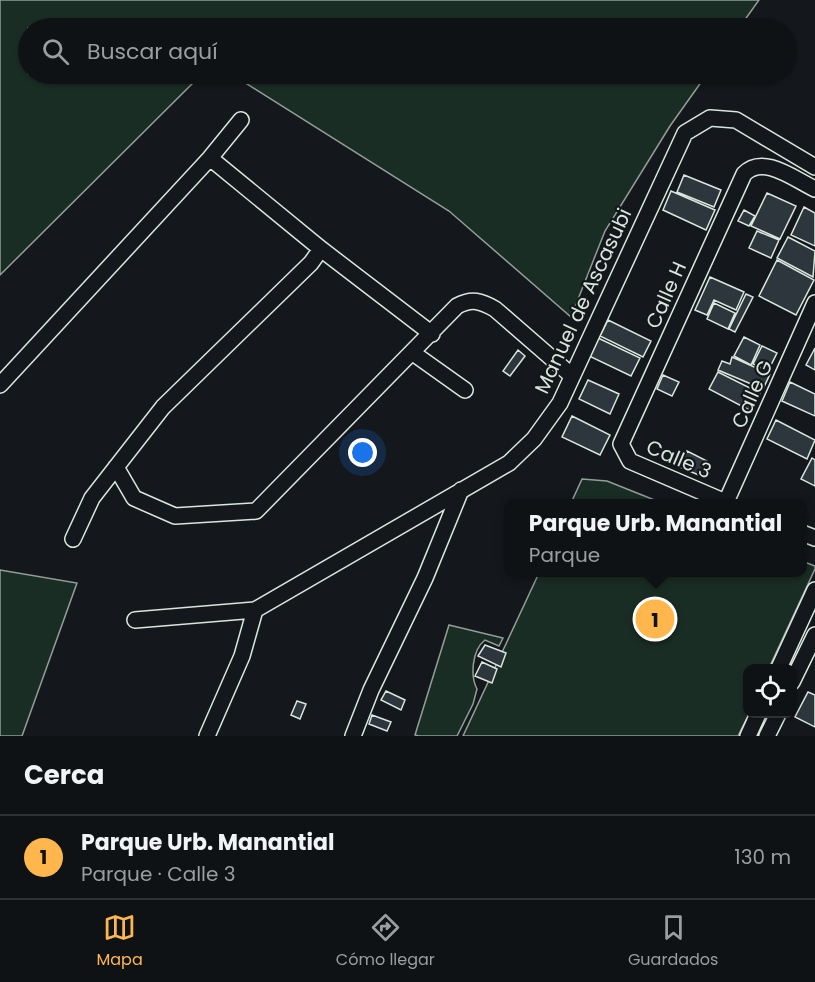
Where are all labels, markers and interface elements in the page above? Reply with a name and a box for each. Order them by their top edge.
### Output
search box [18,18,797,84]
icon: search [39,35,72,68]
text: Buscar aquí [87,36,218,67]
street label: Manuel de Ascasubi [528,204,638,398]
street label: Calle H [639,257,693,333]
street label: Calle G [725,355,779,433]
street label: Calle 3 [642,433,716,485]
your location [348,438,377,467]
popup [504,499,807,577]
text: Parque Urb. Manantial [529,508,782,539]
text: Parque [529,541,600,569]
pin: 1 [636,596,674,642]
map controls [743,664,797,718]
button: locate [743,664,797,718]
text: Cerca [24,757,104,793]
text: Parque Urb. Manantial [81,827,334,858]
text: 1 [40,843,47,871]
text: 130 m [734,843,791,871]
text: Parque · Calle 3 [81,860,236,888]
tab: Mapa [97,911,143,972]
tab: Cómo llegar [336,911,435,972]
tab: Guardados [628,911,718,972]

